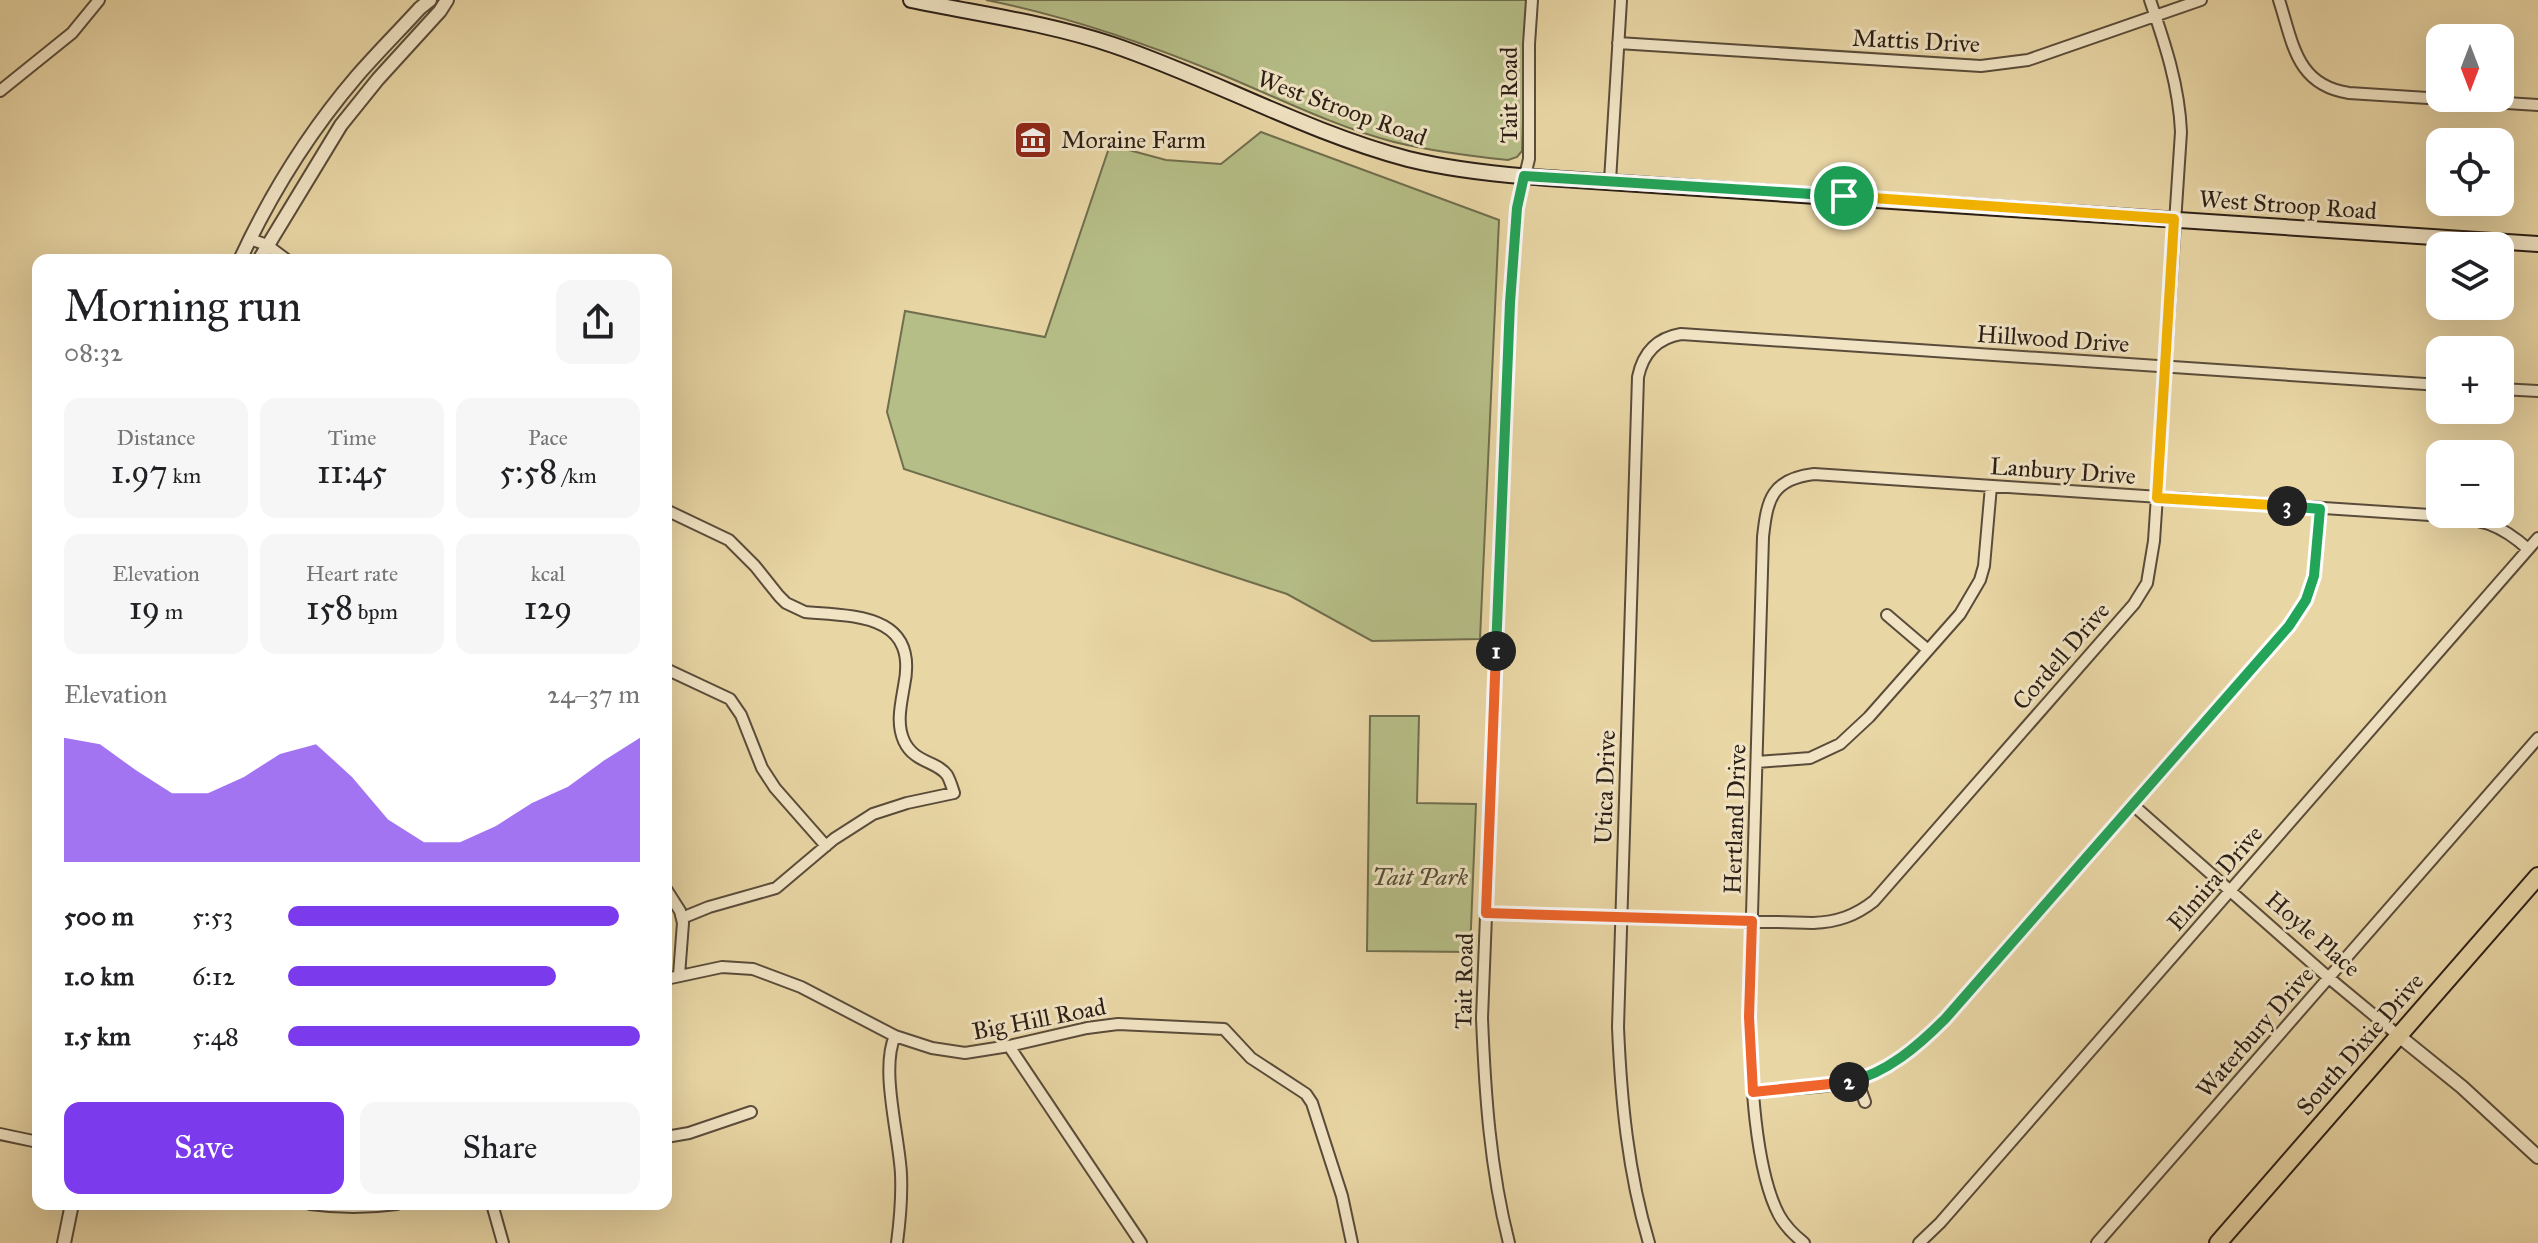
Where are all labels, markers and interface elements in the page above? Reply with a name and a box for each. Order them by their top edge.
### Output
street label: Mattis Drive [1851,23,1981,59]
north arrow [2426,24,2514,112]
map controls [2426,24,2514,528]
street label: Tait Road [1494,47,1524,143]
street label: West Stroop Road [1253,63,1431,153]
museum icon: Moraine Farm [1012,119,1054,161]
place label: Moraine Farm [1061,125,1206,155]
button: locate [2426,128,2514,216]
pin [1810,162,1878,230]
icon: arrive [1822,174,1866,218]
street label: West Stroop Road [2198,184,2378,226]
button: layers [2426,232,2514,320]
text: Morning run [64,279,301,333]
button: share [556,280,640,364]
street label: Hillwood Drive [1976,319,2130,359]
text: 08:32 [64,336,123,368]
button: + [2426,336,2514,424]
text: Distance [117,424,195,451]
text: Time [328,424,376,451]
text: Pace [528,424,568,451]
button: − [2426,440,2514,528]
text: 1.97 [111,451,168,492]
text: 11:45 [317,451,387,492]
text: 5:58 [499,451,557,492]
street label: Lanbury Drive [1989,451,2137,491]
text: km [168,462,201,489]
text: /km [557,462,597,489]
pin: 3 [2267,486,2307,526]
text: 3 [2283,492,2291,519]
text: Elevation [112,560,200,587]
text: Heart rate [306,560,398,587]
text: kcal [531,560,565,587]
text: 19 [129,587,160,628]
text: 158 [306,587,353,628]
text: 129 [524,587,572,628]
street label: Cordell Drive [2006,596,2116,716]
text: m [160,598,183,625]
text: bpm [353,598,398,625]
pin: 1 [1476,631,1516,671]
text: 1 [1492,637,1500,664]
text: Elevation [64,678,167,710]
text: 24–37 m [547,678,640,710]
street label: Utica Drive [1588,729,1622,845]
street label: Hertland Drive [1717,743,1753,895]
street label: Elmira Drive [2161,819,2269,937]
park label: Tait Park [1372,862,1468,892]
street label: Hoyle Place [2259,885,2367,983]
text: 500 m [64,900,134,932]
text: 5:53 [192,900,233,932]
street label: Tait Road [1448,933,1480,1029]
text: 1.0 km [64,960,134,992]
text: 6:12 [192,960,235,992]
street label: Waterbury Drive [2190,960,2320,1104]
street label: South Dixie Drive [2290,967,2430,1121]
street label: Big Hill Road [970,991,1108,1047]
text: 1.5 km [64,1020,131,1052]
text: 5:48 [192,1020,239,1052]
pin: 2 [1829,1062,1869,1102]
text: 2 [1844,1068,1854,1095]
button: Save [64,1102,344,1194]
button: Share [360,1102,640,1194]

